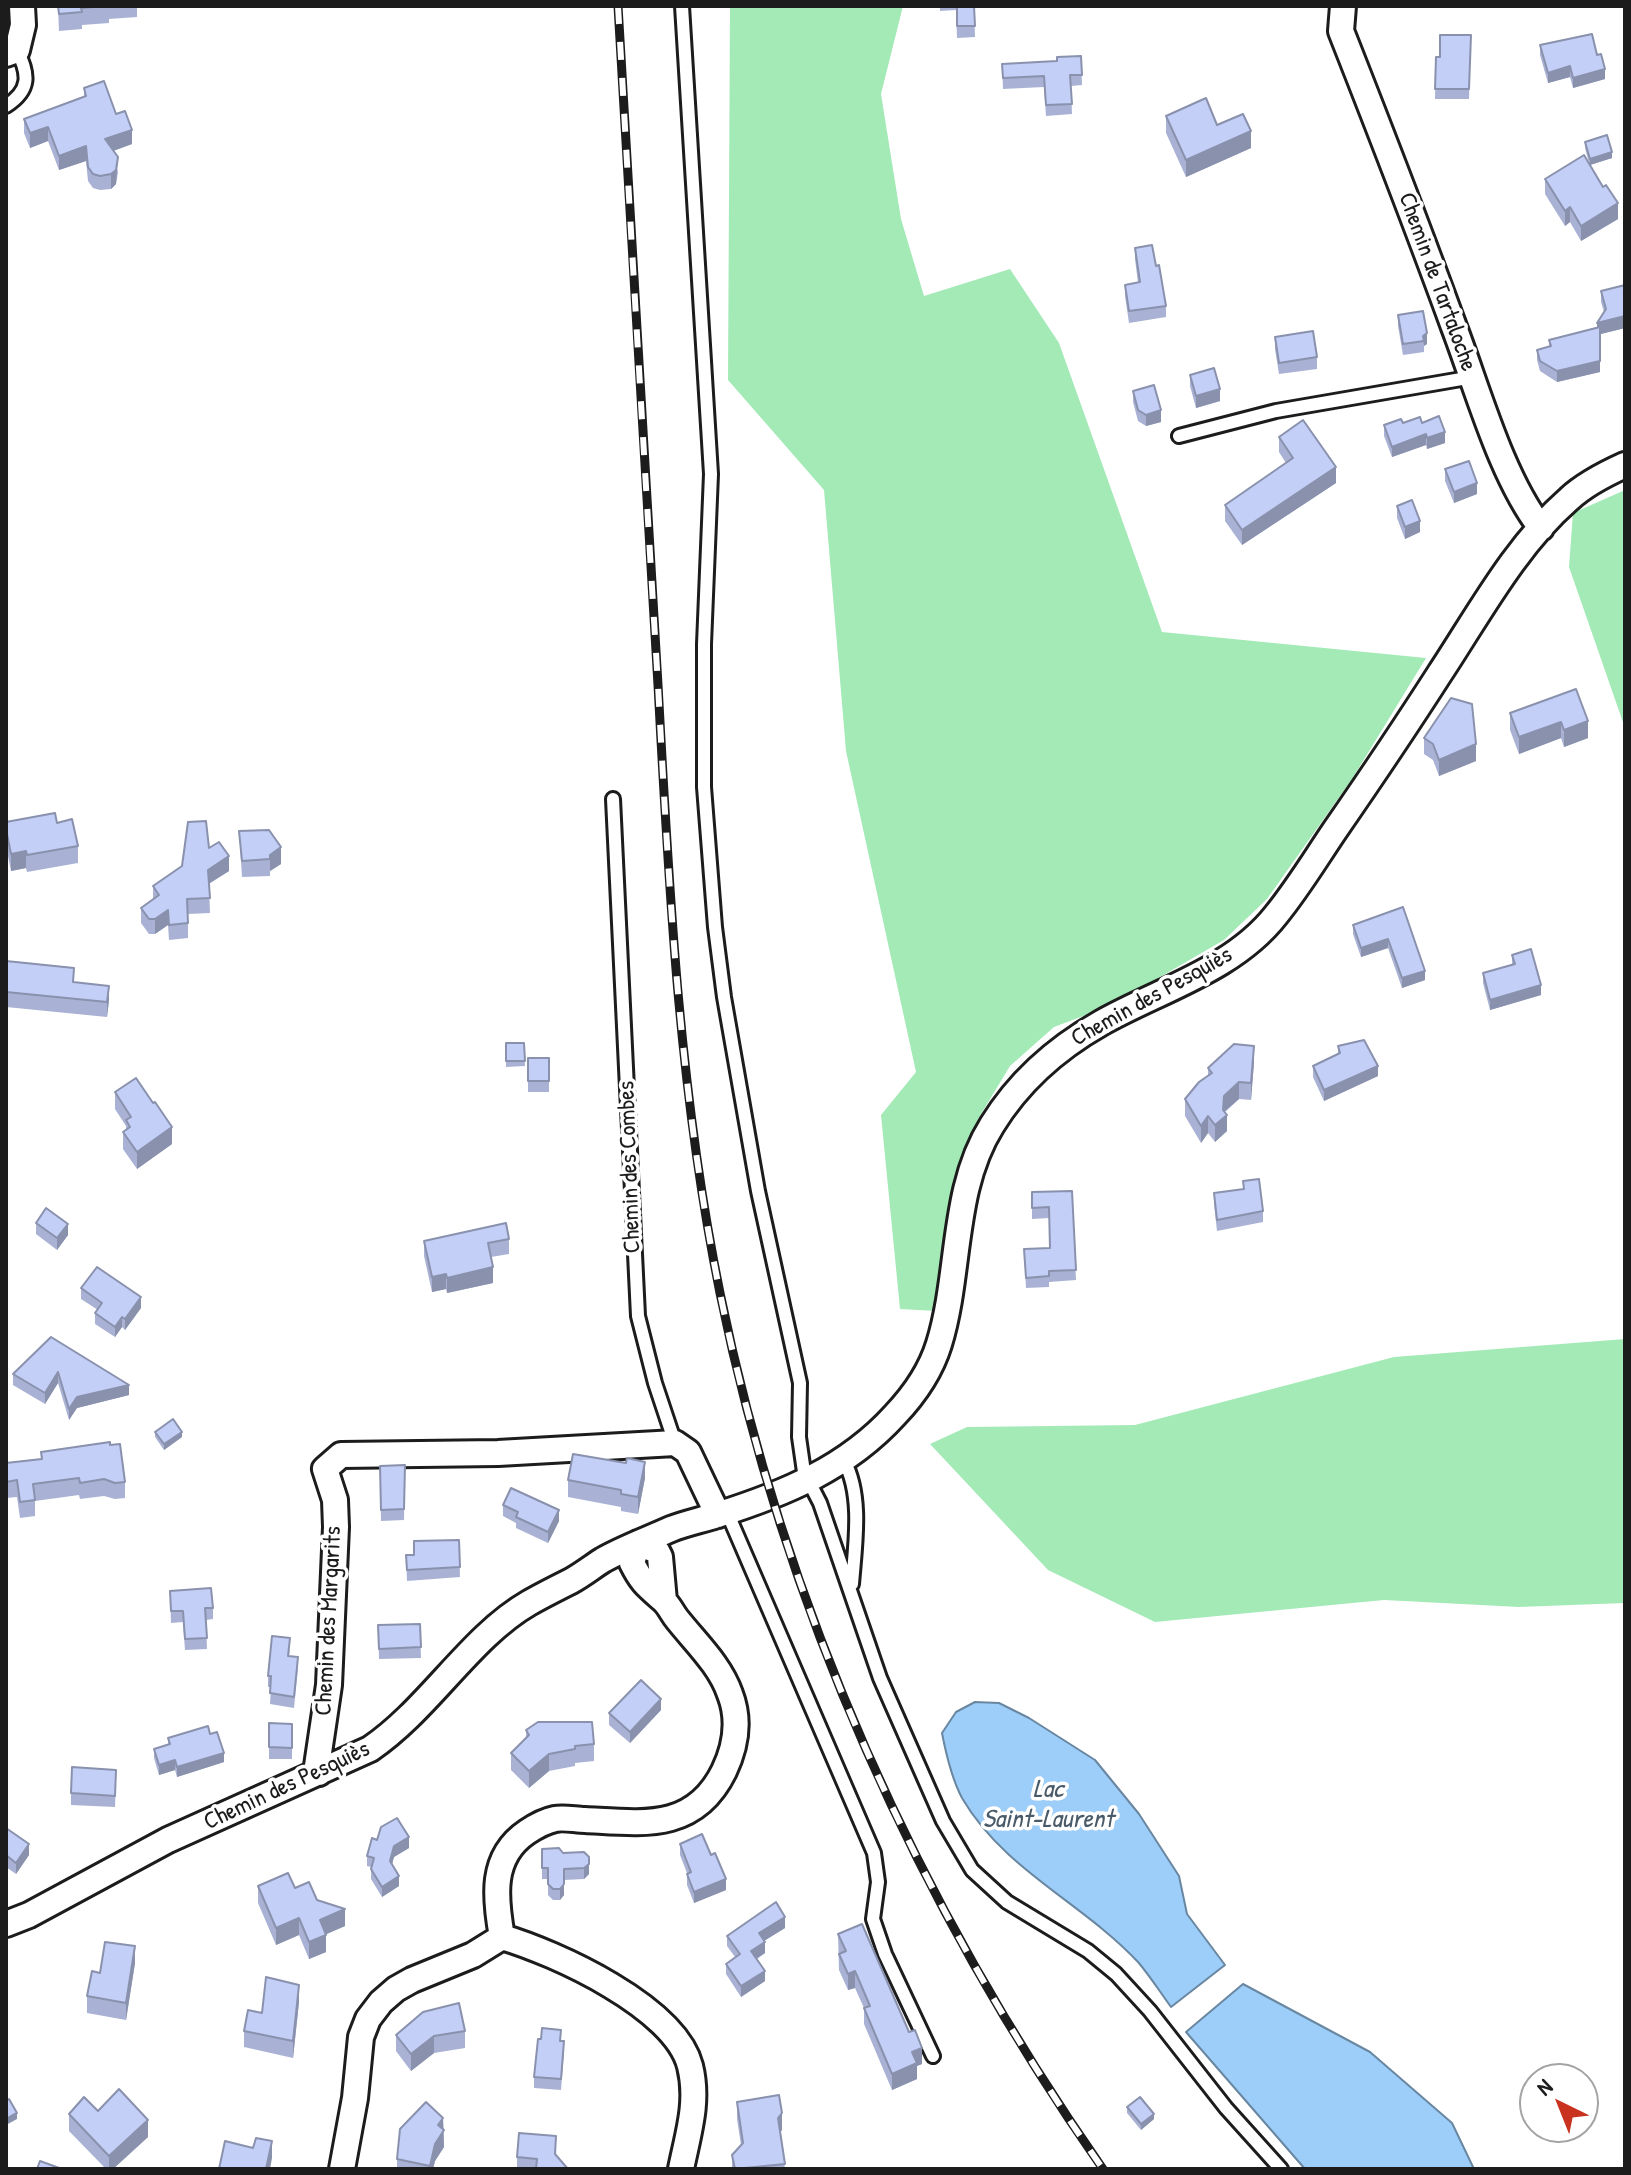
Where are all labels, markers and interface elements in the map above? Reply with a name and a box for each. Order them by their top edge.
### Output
street label: Chemin de Tartaloche [1391,189,1483,375]
street label: Chemin des Pesquiès [1066,941,1238,1053]
street label: Chemin des Combes [613,1080,647,1254]
street label: Chemin des Margarits [310,1526,348,1716]
street label: Chemin des Pesquiès [199,1735,375,1837]
water label: Lac Saint-Laurent [983,1774,1113,1836]
north arrow [1519,2063,1599,2143]
text: N [1529,2072,1559,2102]

